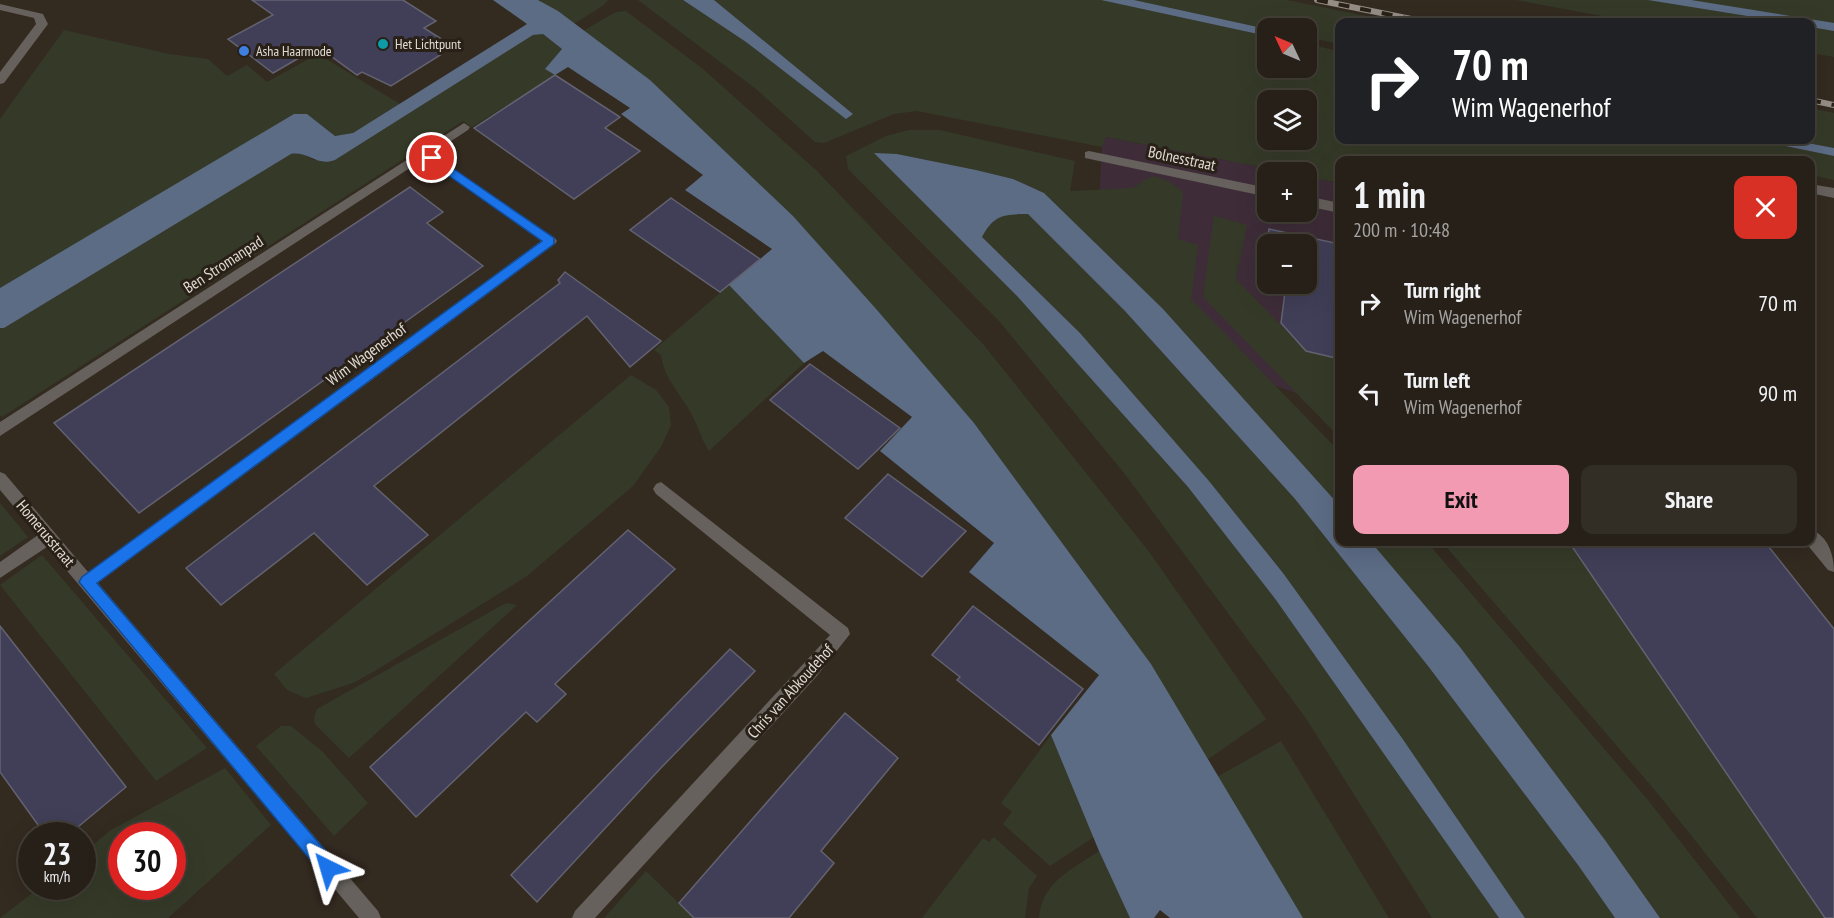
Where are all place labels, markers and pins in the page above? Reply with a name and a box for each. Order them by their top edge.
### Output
place label: Het Lichtpunt [395,35,461,53]
marker: Het Lichtpunt [376,37,390,51]
place label: Asha Haarmode [256,42,332,60]
marker: Asha Haarmode [237,44,251,58]
pin [406,132,457,183]

